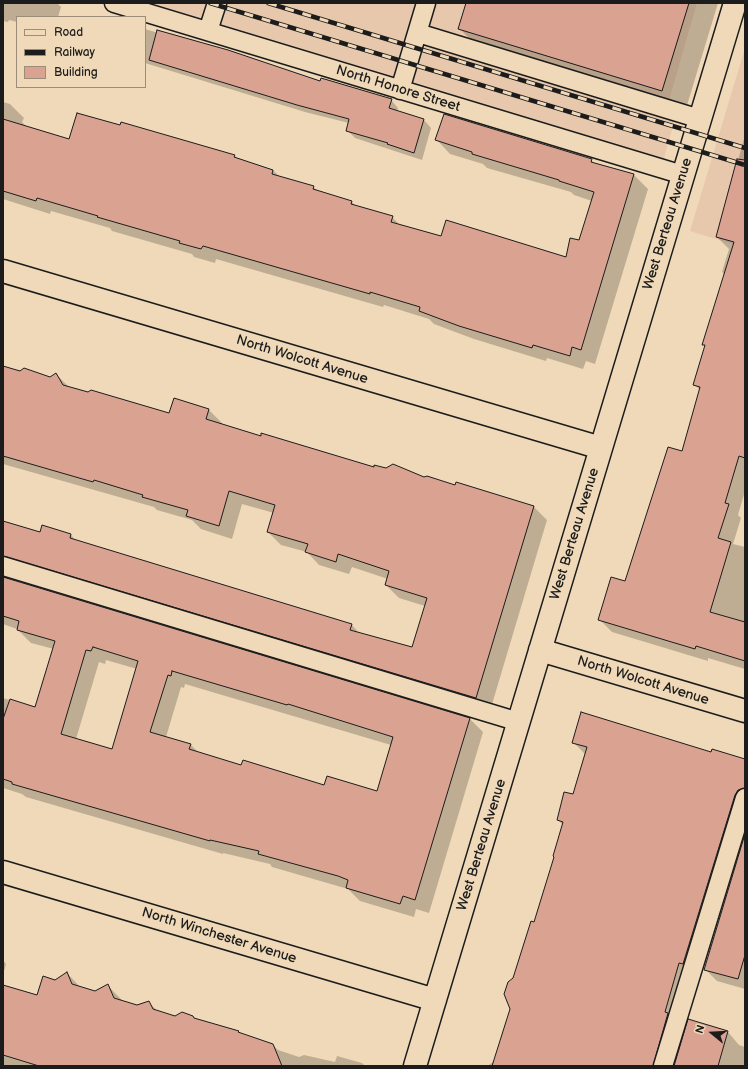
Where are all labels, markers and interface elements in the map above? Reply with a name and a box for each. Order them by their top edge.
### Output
legend [16,16,146,88]
text: Road [54,25,83,40]
text: Railway [54,45,95,60]
street label: North Honore Street [334,62,462,116]
text: Building [54,65,98,80]
street label: West Berteau Avenue [640,156,696,292]
street label: North Wolcott Avenue [234,332,370,388]
street label: West Berteau Avenue [547,466,603,602]
street label: North Wolcott Avenue [575,653,711,709]
street label: West Berteau Avenue [454,777,510,913]
street label: North Winchester Avenue [139,904,299,968]
north arrow [692,1013,732,1053]
text: N [693,1023,708,1035]

